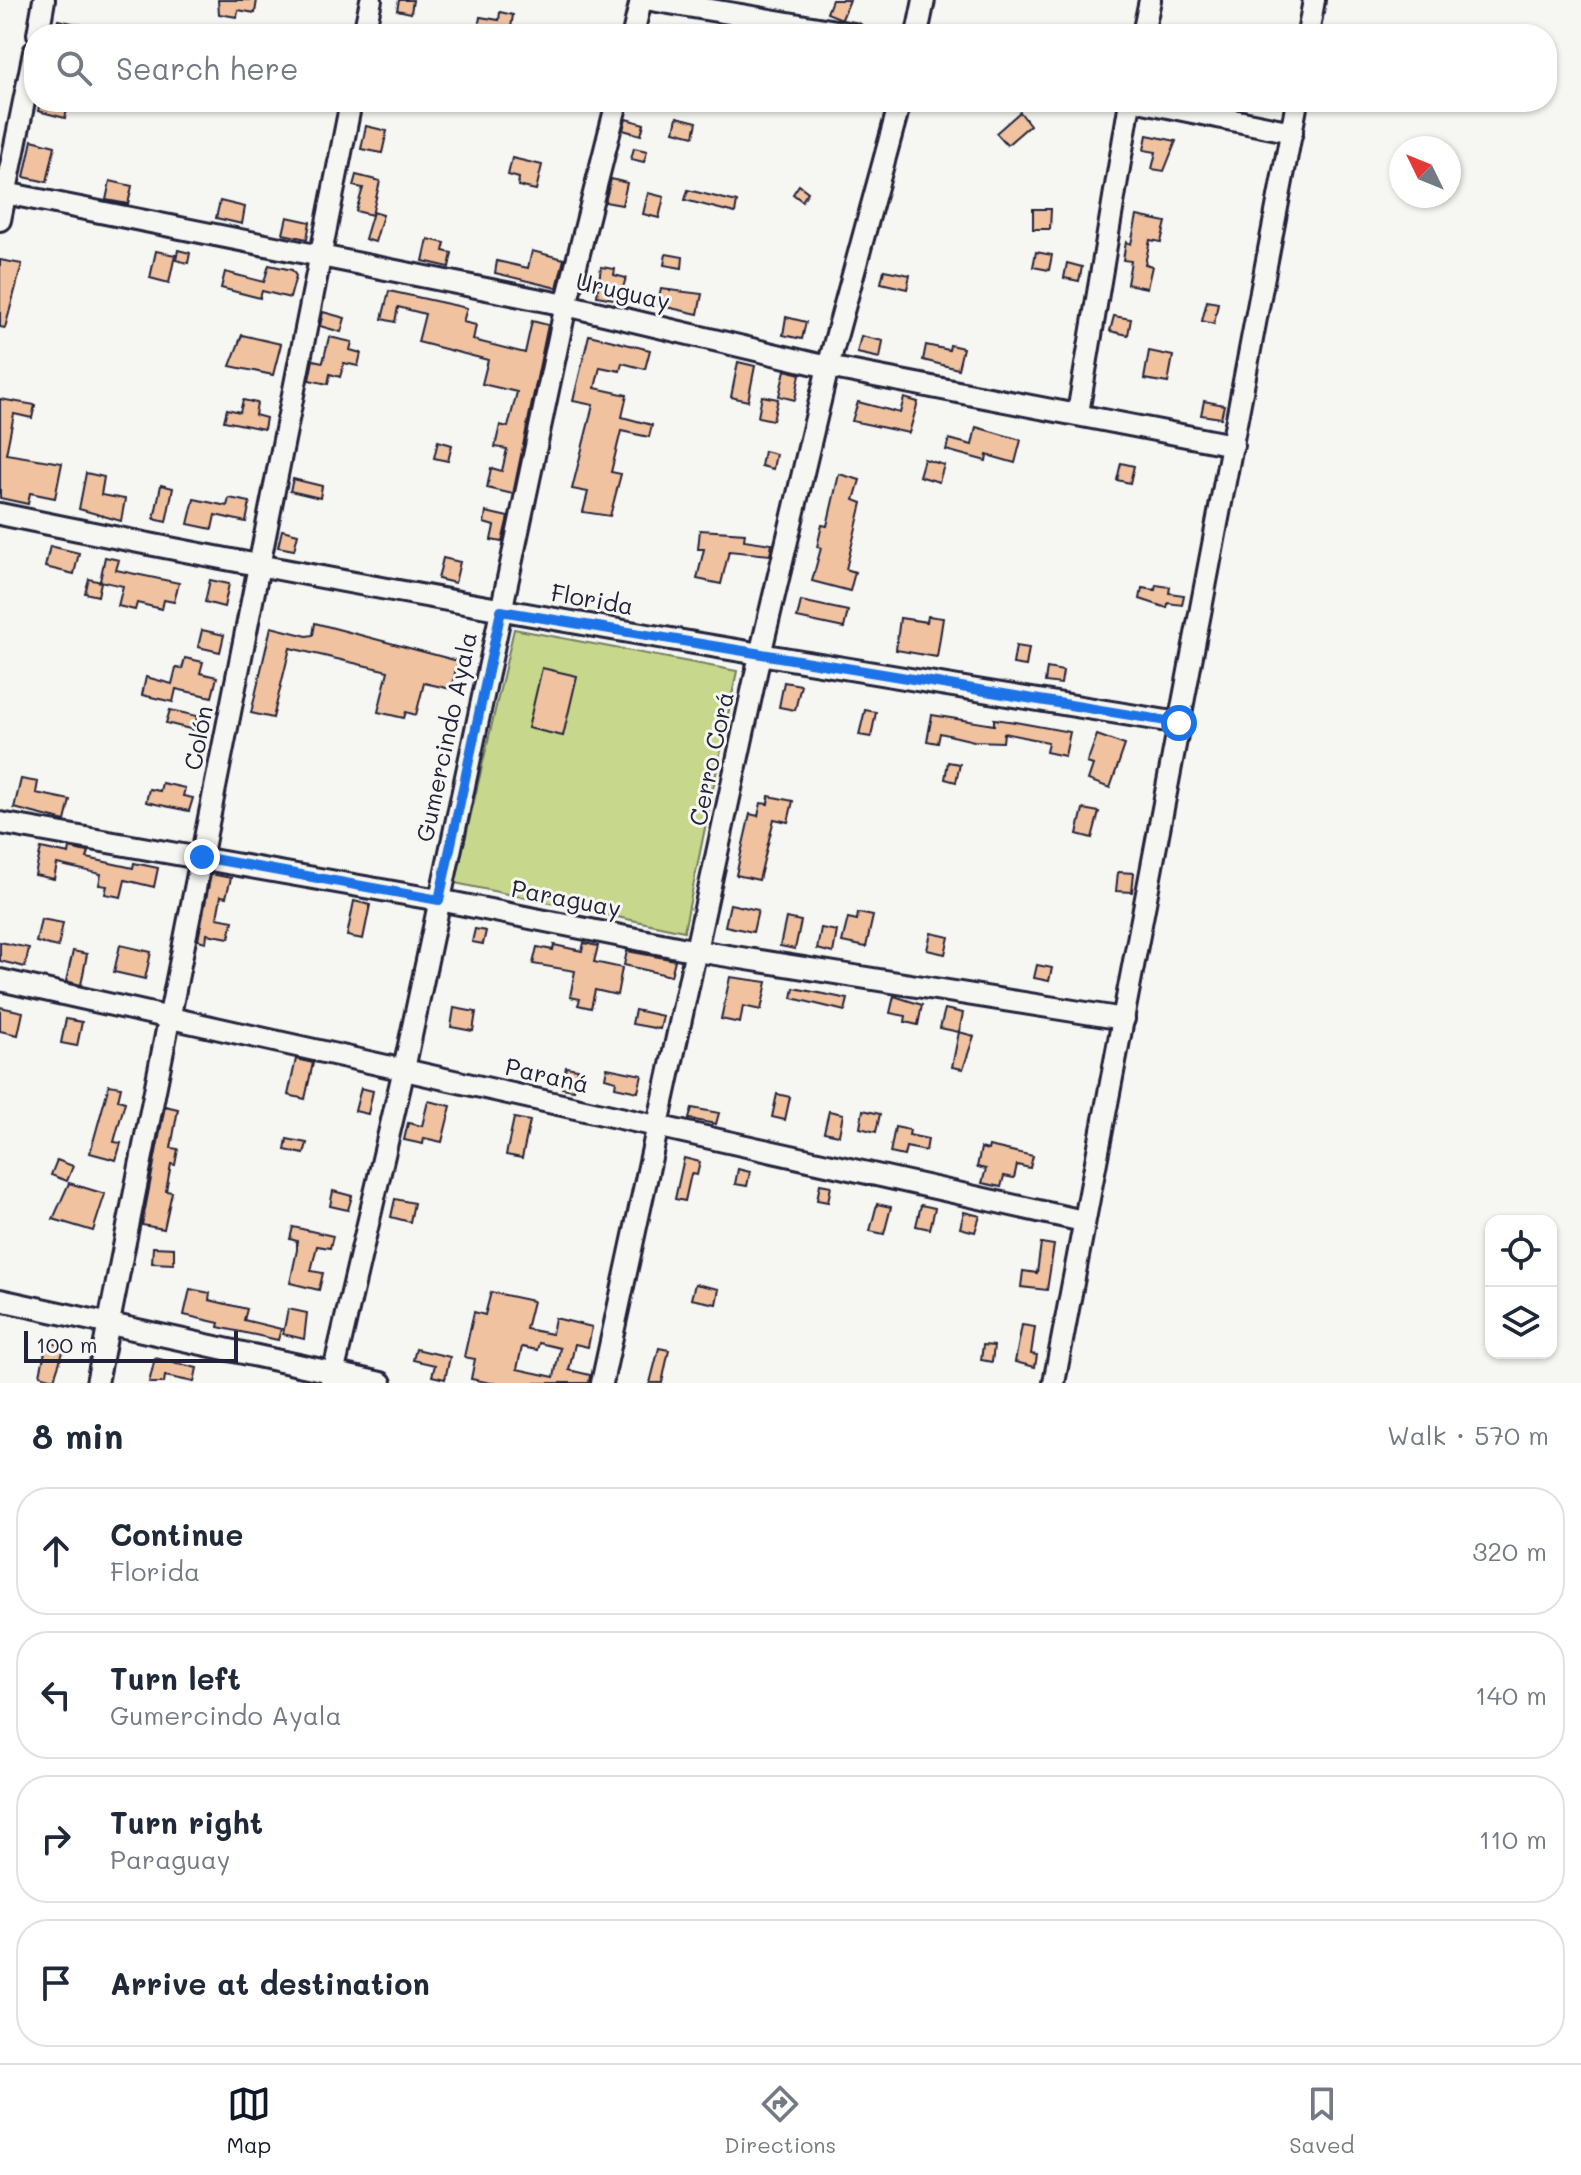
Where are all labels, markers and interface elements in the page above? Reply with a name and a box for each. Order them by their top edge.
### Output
search box [24,24,1557,112]
icon: search [52,46,96,90]
text: Search here [116,48,299,88]
north arrow [1389,136,1461,208]
street label: Uruguay [573,265,673,316]
street label: Florida [549,576,636,621]
street label: Gumercindo Ayala [408,629,483,845]
street label: Cerro Corá [681,689,740,829]
street label: Colón [176,703,219,773]
route start [1161,705,1197,741]
route end [184,839,220,875]
street label: Paraguay [509,872,624,923]
street label: Paraná [503,1050,592,1099]
map controls [1485,1215,1557,1359]
button: locate [1485,1215,1557,1287]
button: layers [1485,1287,1557,1359]
scale bar [24,1327,238,1363]
text: 100 m [36,1330,98,1359]
text: 8 min [32,1413,123,1458]
text: Walk · 570 m [1387,1418,1549,1452]
text: Continue [110,1514,243,1554]
icon: ahead [34,1529,78,1573]
text: 320 m [1472,1534,1547,1568]
text: Florida [110,1554,200,1588]
text: Turn left [110,1658,241,1698]
icon: left [34,1673,78,1717]
text: 140 m [1475,1678,1547,1712]
text: Gumercindo Ayala [110,1698,342,1732]
text: Turn right [110,1802,263,1842]
icon: right [34,1817,78,1861]
text: 110 m [1479,1822,1547,1856]
text: Paraguay [110,1842,230,1876]
icon: arrive [34,1961,78,2005]
text: Arrive at destination [110,1963,430,2003]
tab: Map [227,2082,271,2159]
tab: Directions [724,2082,836,2159]
tab: Saved [1289,2082,1354,2159]

